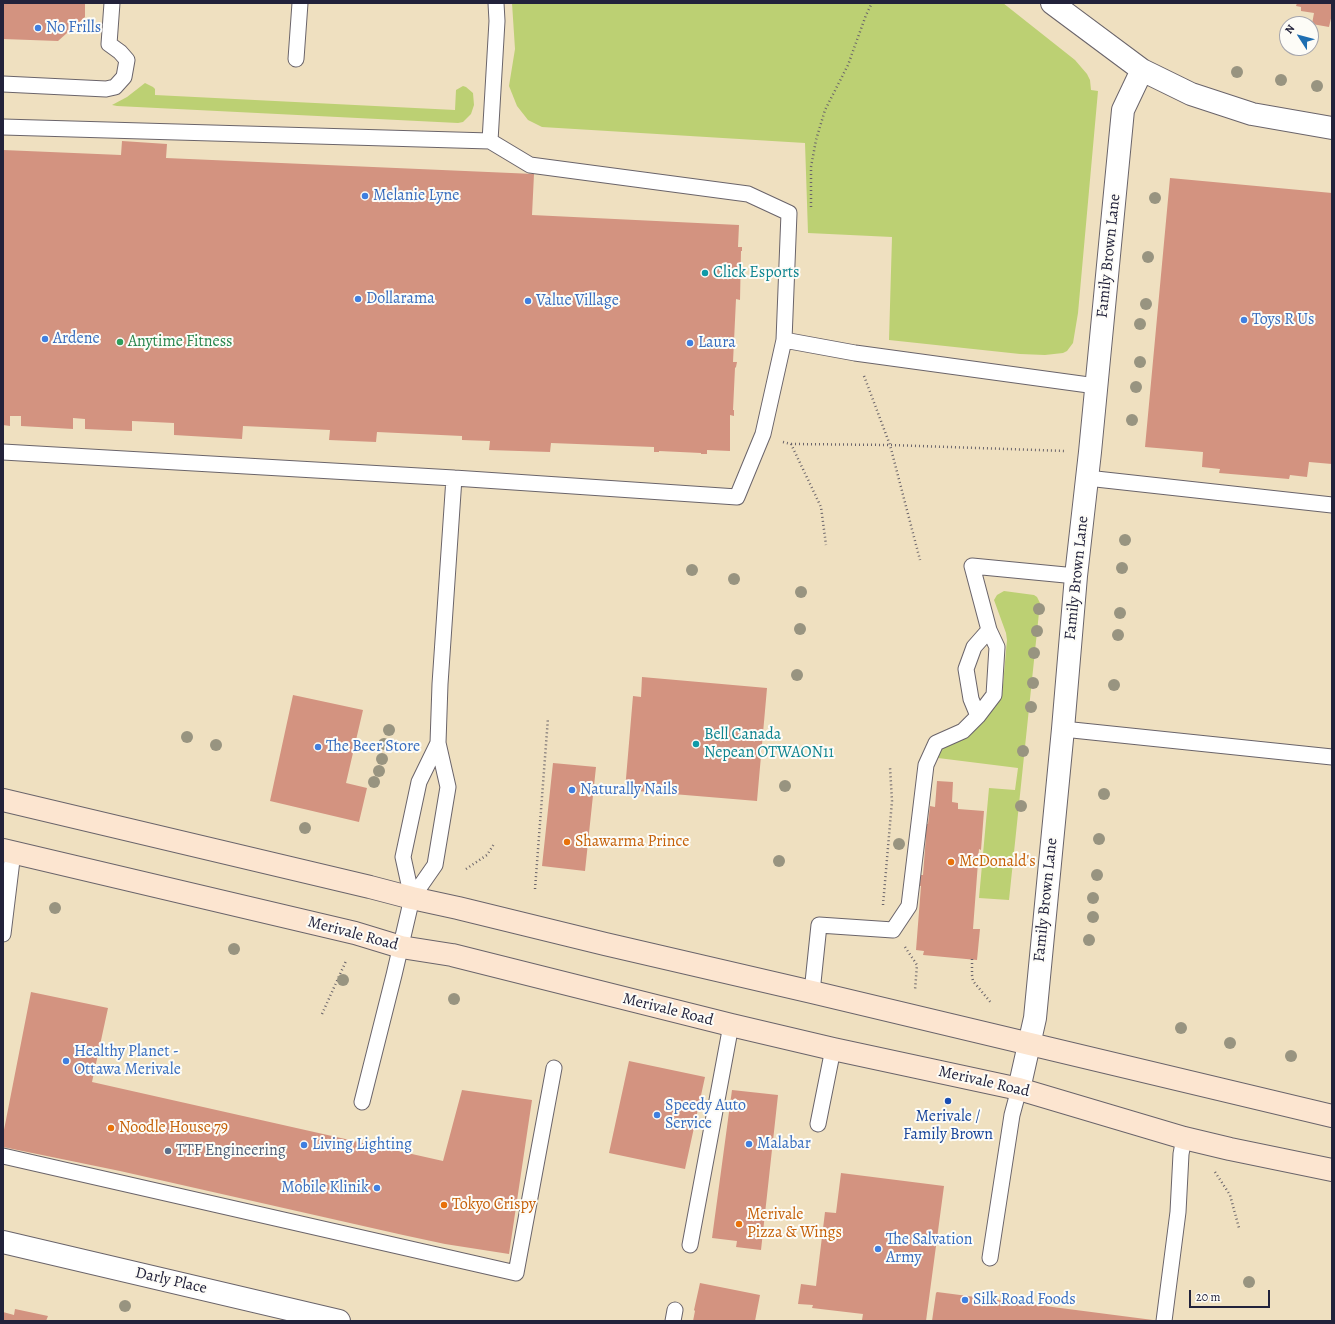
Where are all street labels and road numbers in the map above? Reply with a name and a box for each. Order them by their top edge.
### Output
street label: Family Brown Lane [1093,193,1125,319]
street label: Family Brown Lane [1061,515,1093,641]
street label: Family Brown Lane [1030,837,1062,963]
street label: Merivale Road [306,913,400,955]
street label: Merivale Road [621,989,715,1031]
street label: Merivale Road [937,1062,1031,1102]
street label: Darly Place [133,1263,209,1299]

